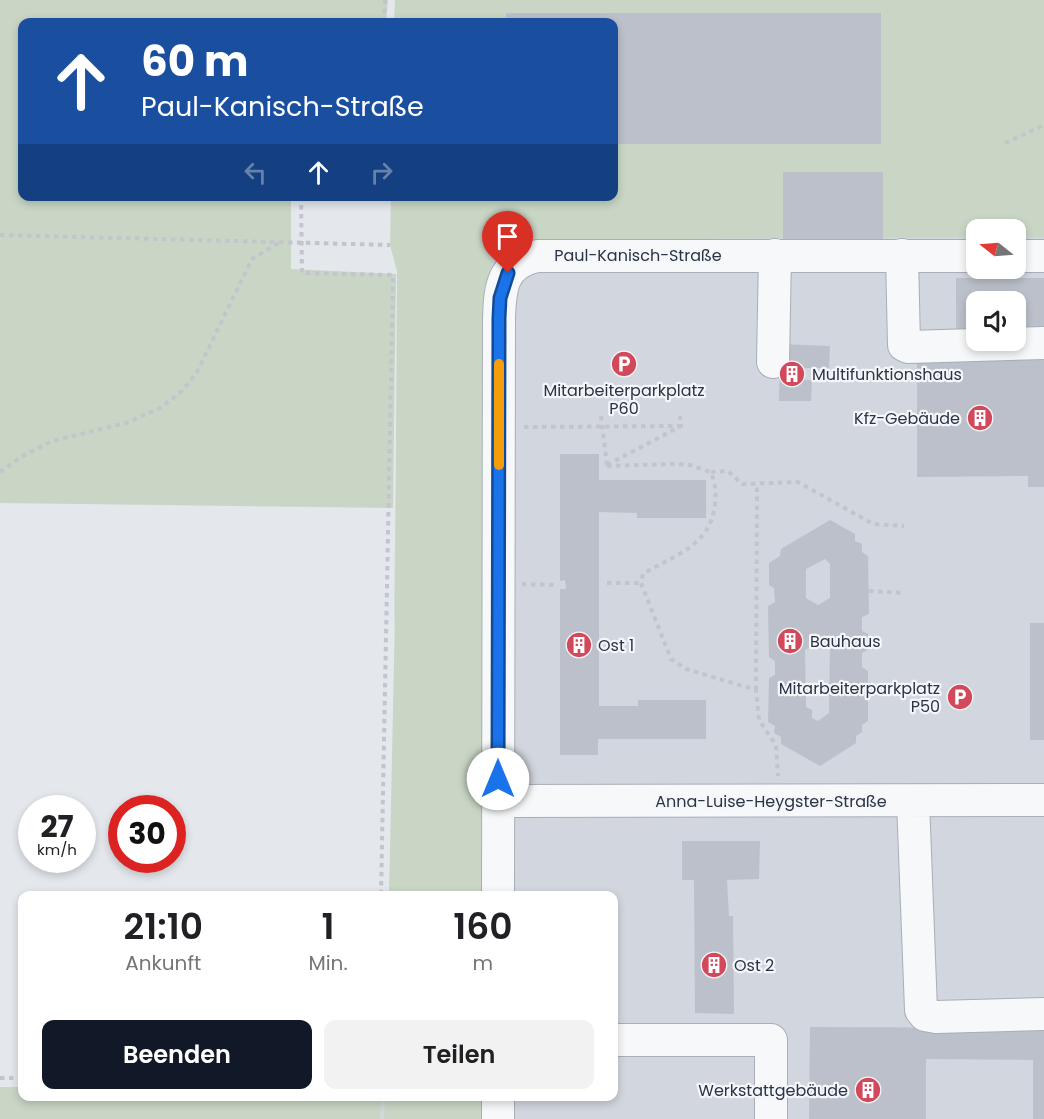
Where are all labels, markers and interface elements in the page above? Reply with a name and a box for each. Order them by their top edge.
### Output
text: 60 m [141,32,249,91]
icon: ahead [42,42,120,120]
text: Paul-Kanisch-Straße [141,88,424,125]
icon: left [239,156,272,189]
icon: ahead [302,156,335,189]
icon: right [365,156,398,189]
pin [482,211,533,273]
north arrow [966,219,1026,279]
map controls [966,219,1026,351]
icon: arrive [491,220,524,253]
street label: Paul-Kanisch-Straße [554,244,722,267]
button: sound [966,291,1026,351]
parking icon: Mitarbeiterparkplatz P60 [609,349,639,379]
building icon: Multifunktionshaus [777,359,807,389]
place label: Multifunktionshaus [812,363,962,386]
place label: Mitarbeiterparkplatz P60 [543,379,705,420]
building icon: Kfz-Gebäude [965,403,995,433]
place label: Kfz-Gebäude [854,407,960,430]
building icon: Bauhaus [775,626,805,656]
building icon: Ost 1 [564,630,594,660]
place label: Bauhaus [810,630,881,653]
place label: Ost 1 [598,634,634,657]
place label: Mitarbeiterparkplatz P50 [779,677,940,718]
parking icon: Mitarbeiterparkplatz P50 [945,682,975,712]
position arrow [466,747,530,811]
street label: Anna-Luise-Heygster-Straße [655,790,887,813]
speed limit sign: 30 [108,795,186,873]
text: 27 [40,805,74,848]
text: km/h [37,839,77,860]
text: 21:10 [124,901,203,952]
text: 1 [322,901,335,952]
text: 160 [453,901,512,952]
text: Ankunft [125,949,201,977]
text: Min. [308,949,348,977]
text: m [473,949,493,977]
building icon: Ost 2 [699,950,729,980]
place label: Ost 2 [734,954,774,977]
button: Beenden [42,1020,312,1089]
button: Teilen [324,1020,594,1089]
building icon: Werkstattgebäude [853,1075,883,1105]
place label: Werkstattgebäude [698,1079,848,1102]

